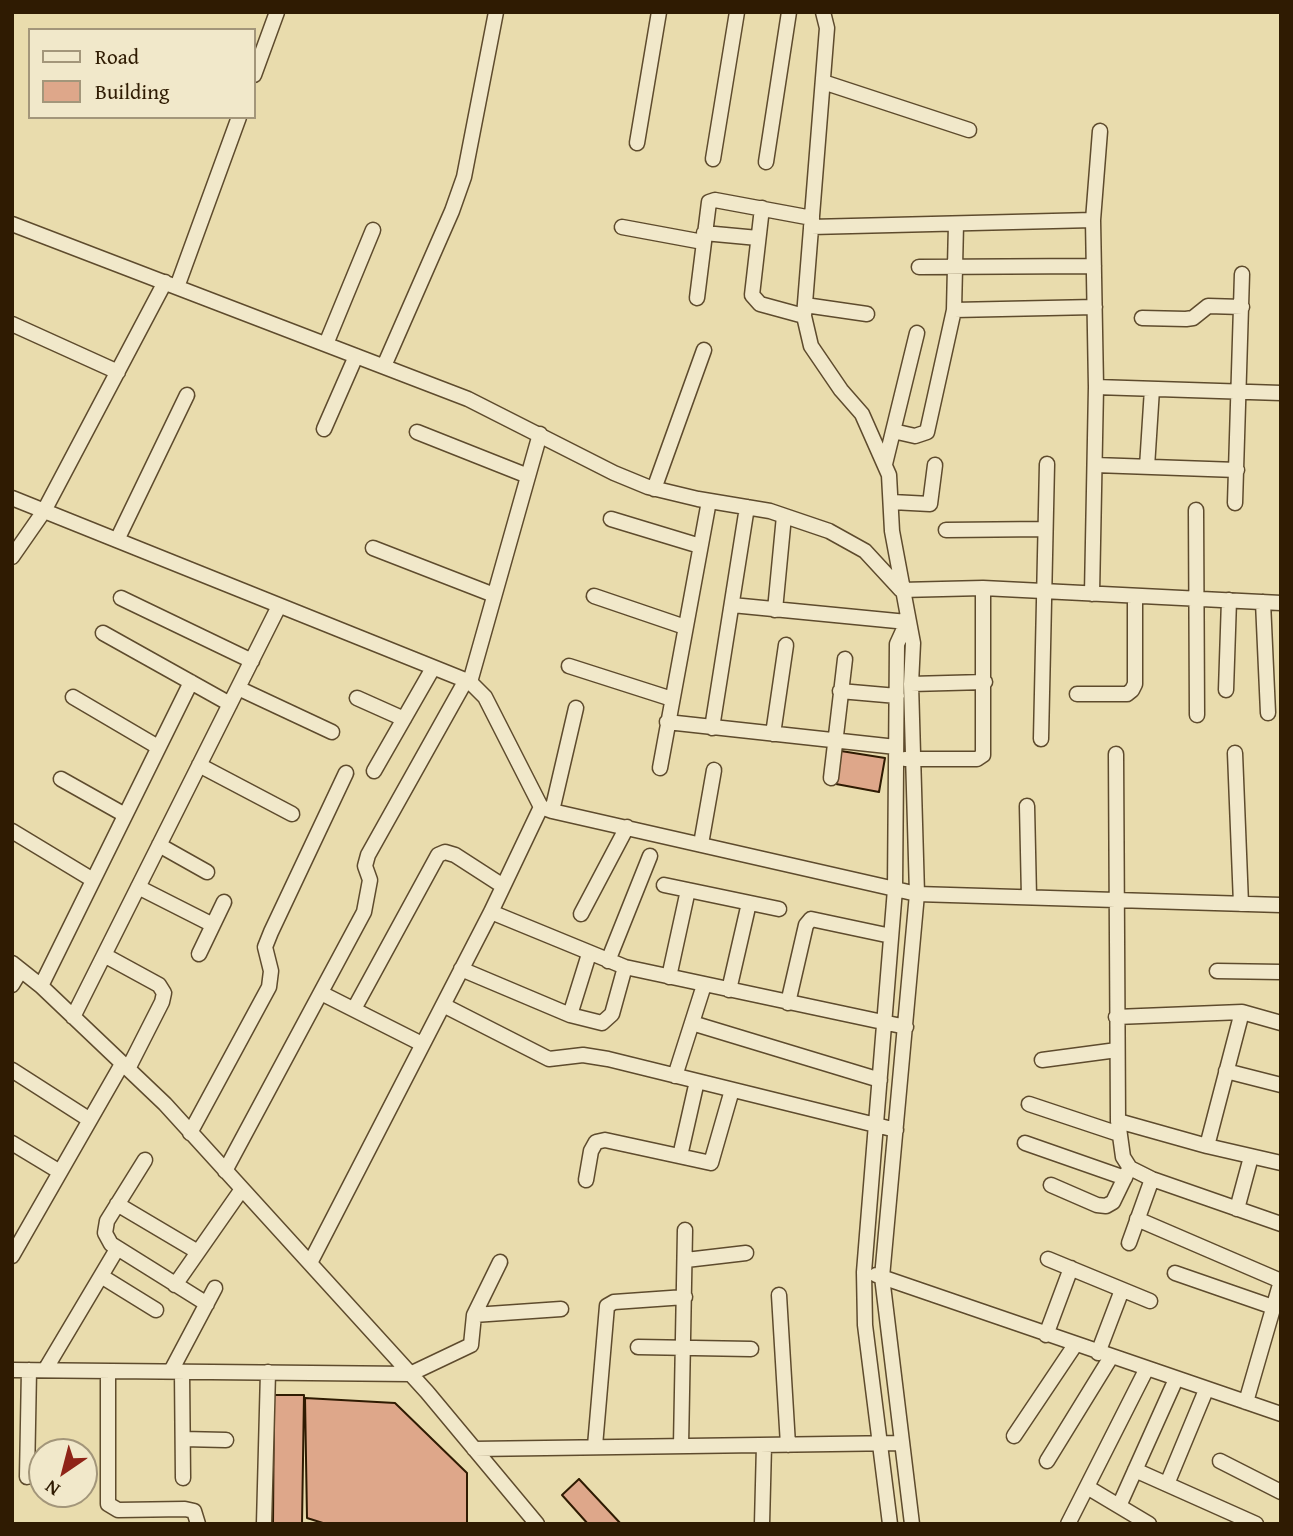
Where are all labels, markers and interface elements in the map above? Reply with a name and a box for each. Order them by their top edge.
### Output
legend [28,28,256,119]
text: Road [95,41,139,72]
text: Building [95,76,169,107]
north arrow [28,1438,98,1508]
text: N [39,1473,65,1504]

